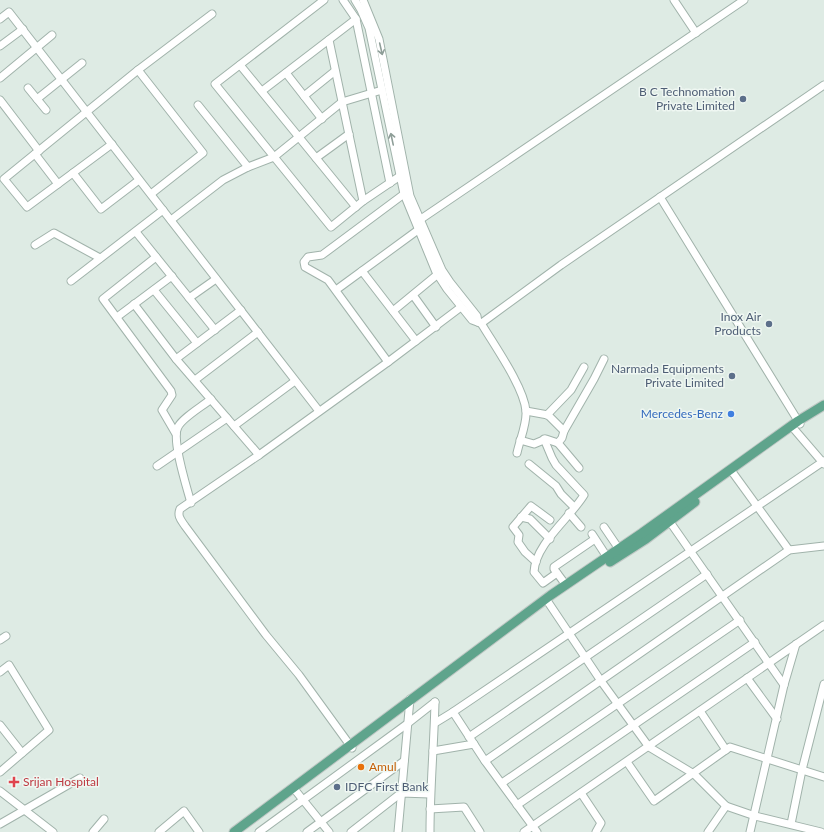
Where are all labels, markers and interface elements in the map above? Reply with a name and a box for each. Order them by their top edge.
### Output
one-way arrow [378,43,386,56]
place label: B C Technomation Private Limited [639,84,735,113]
marker: B C Technomation Private Limited [738,94,748,104]
one-way arrow [388,132,396,145]
place label: Inox Air Products [714,309,762,338]
marker: Inox Air Products [764,319,774,329]
place label: Narmada Equipments Private Limited [611,361,724,390]
marker: Narmada Equipments Private Limited [727,371,737,381]
place label: Mercedes-Benz [641,406,724,421]
marker: Mercedes-Benz [726,409,736,419]
place label: Amul [369,759,397,774]
marker: Amul [356,762,366,772]
place label: Srijan Hospital [23,774,99,789]
marker: Srijan Hospital [8,776,20,788]
place label: IDFC First Bank [345,779,429,794]
marker: IDFC First Bank [332,782,342,792]

